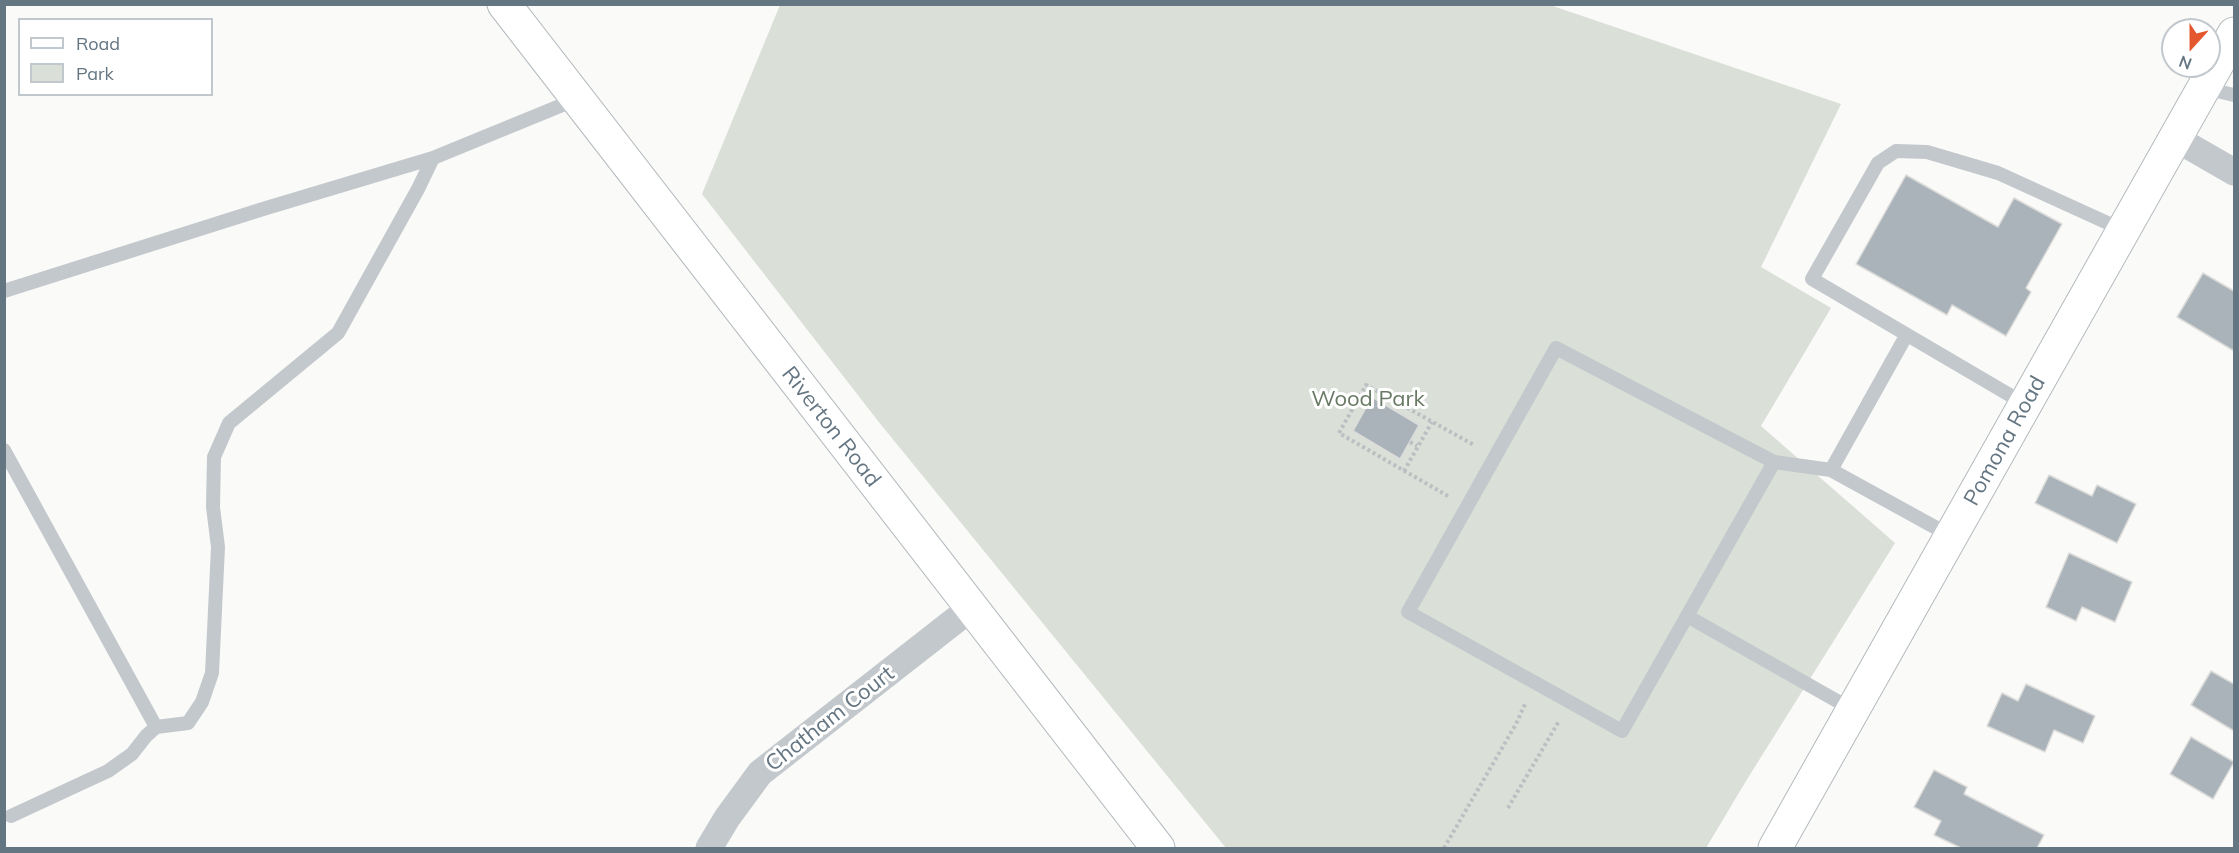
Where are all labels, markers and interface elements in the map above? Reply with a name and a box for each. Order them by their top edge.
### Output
legend [18,18,213,96]
north arrow [2161,18,2221,78]
text: Road [76,32,120,55]
text: N [2176,51,2194,74]
text: Park [76,62,114,85]
street label: Riverton Road [776,362,886,492]
street label: Pomona Road [1959,372,2051,510]
park label: Wood Park [1311,386,1425,412]
street label: Chatham Court [760,661,900,777]

